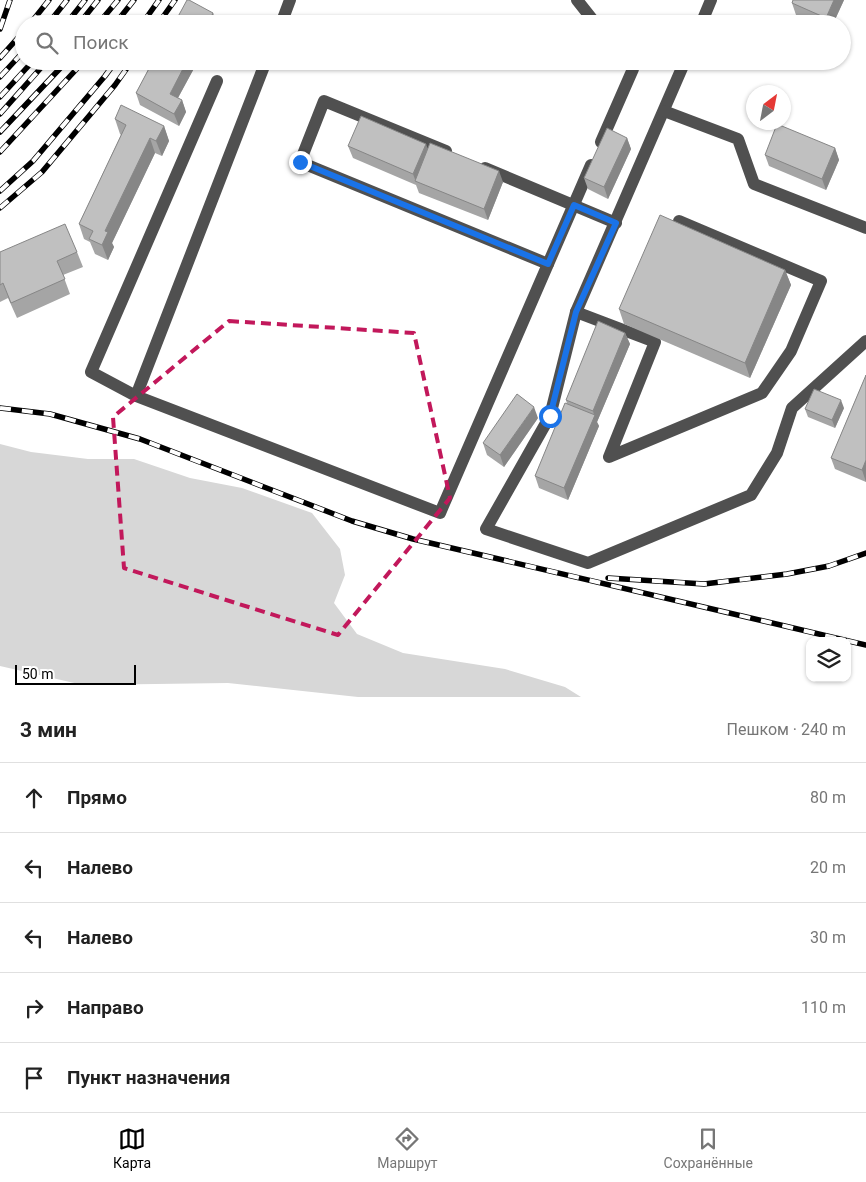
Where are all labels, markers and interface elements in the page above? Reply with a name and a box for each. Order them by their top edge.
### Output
search box [15,15,851,70]
icon: search [33,29,61,57]
text: Поиск [73,31,129,54]
north arrow [746,85,791,130]
route end [289,151,312,174]
route start [539,405,562,428]
map controls [806,637,851,682]
button: layers [806,637,851,682]
scale bar [15,662,136,685]
text: 50 m [22,666,54,682]
text: 3 мин [20,718,77,742]
text: Пешком · 240 m [727,720,846,739]
icon: ahead [20,784,48,812]
text: Прямо [67,786,127,809]
text: 80 m [810,788,846,807]
icon: left [20,854,48,882]
text: Налево [67,856,133,879]
text: 20 m [810,858,846,877]
icon: left [20,924,48,952]
text: Налево [67,926,133,949]
text: 30 m [810,928,846,947]
icon: right [20,994,48,1022]
text: Направо [67,996,144,1019]
text: 110 m [801,998,846,1017]
icon: arrive [20,1064,48,1092]
text: Пункт назначения [67,1066,230,1089]
tab: Карта [113,1125,151,1171]
tab: Маршрут [377,1125,438,1171]
tab: Сохранённые [664,1125,753,1171]

